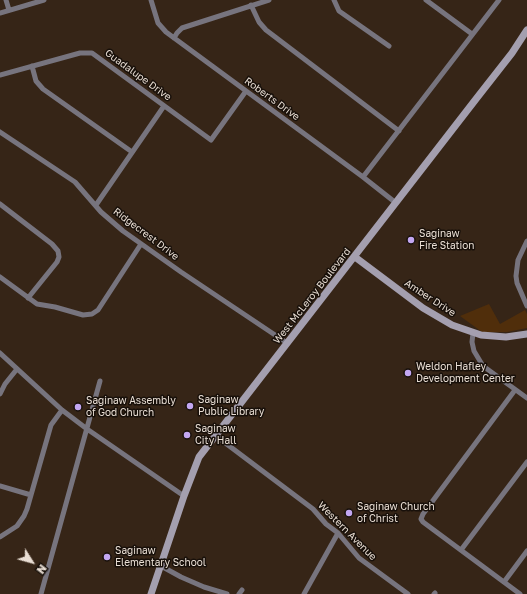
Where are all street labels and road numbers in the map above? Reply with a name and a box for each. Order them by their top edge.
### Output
street label: Guadalupe Drive [103,47,173,103]
street label: Roberts Drive [242,75,302,123]
street label: Ridgecrest Drive [111,205,181,263]
street label: West McLeroy Boulevard [271,246,353,346]
street label: Amber Drive [402,277,458,319]
street label: Western Avenue [315,499,379,563]

